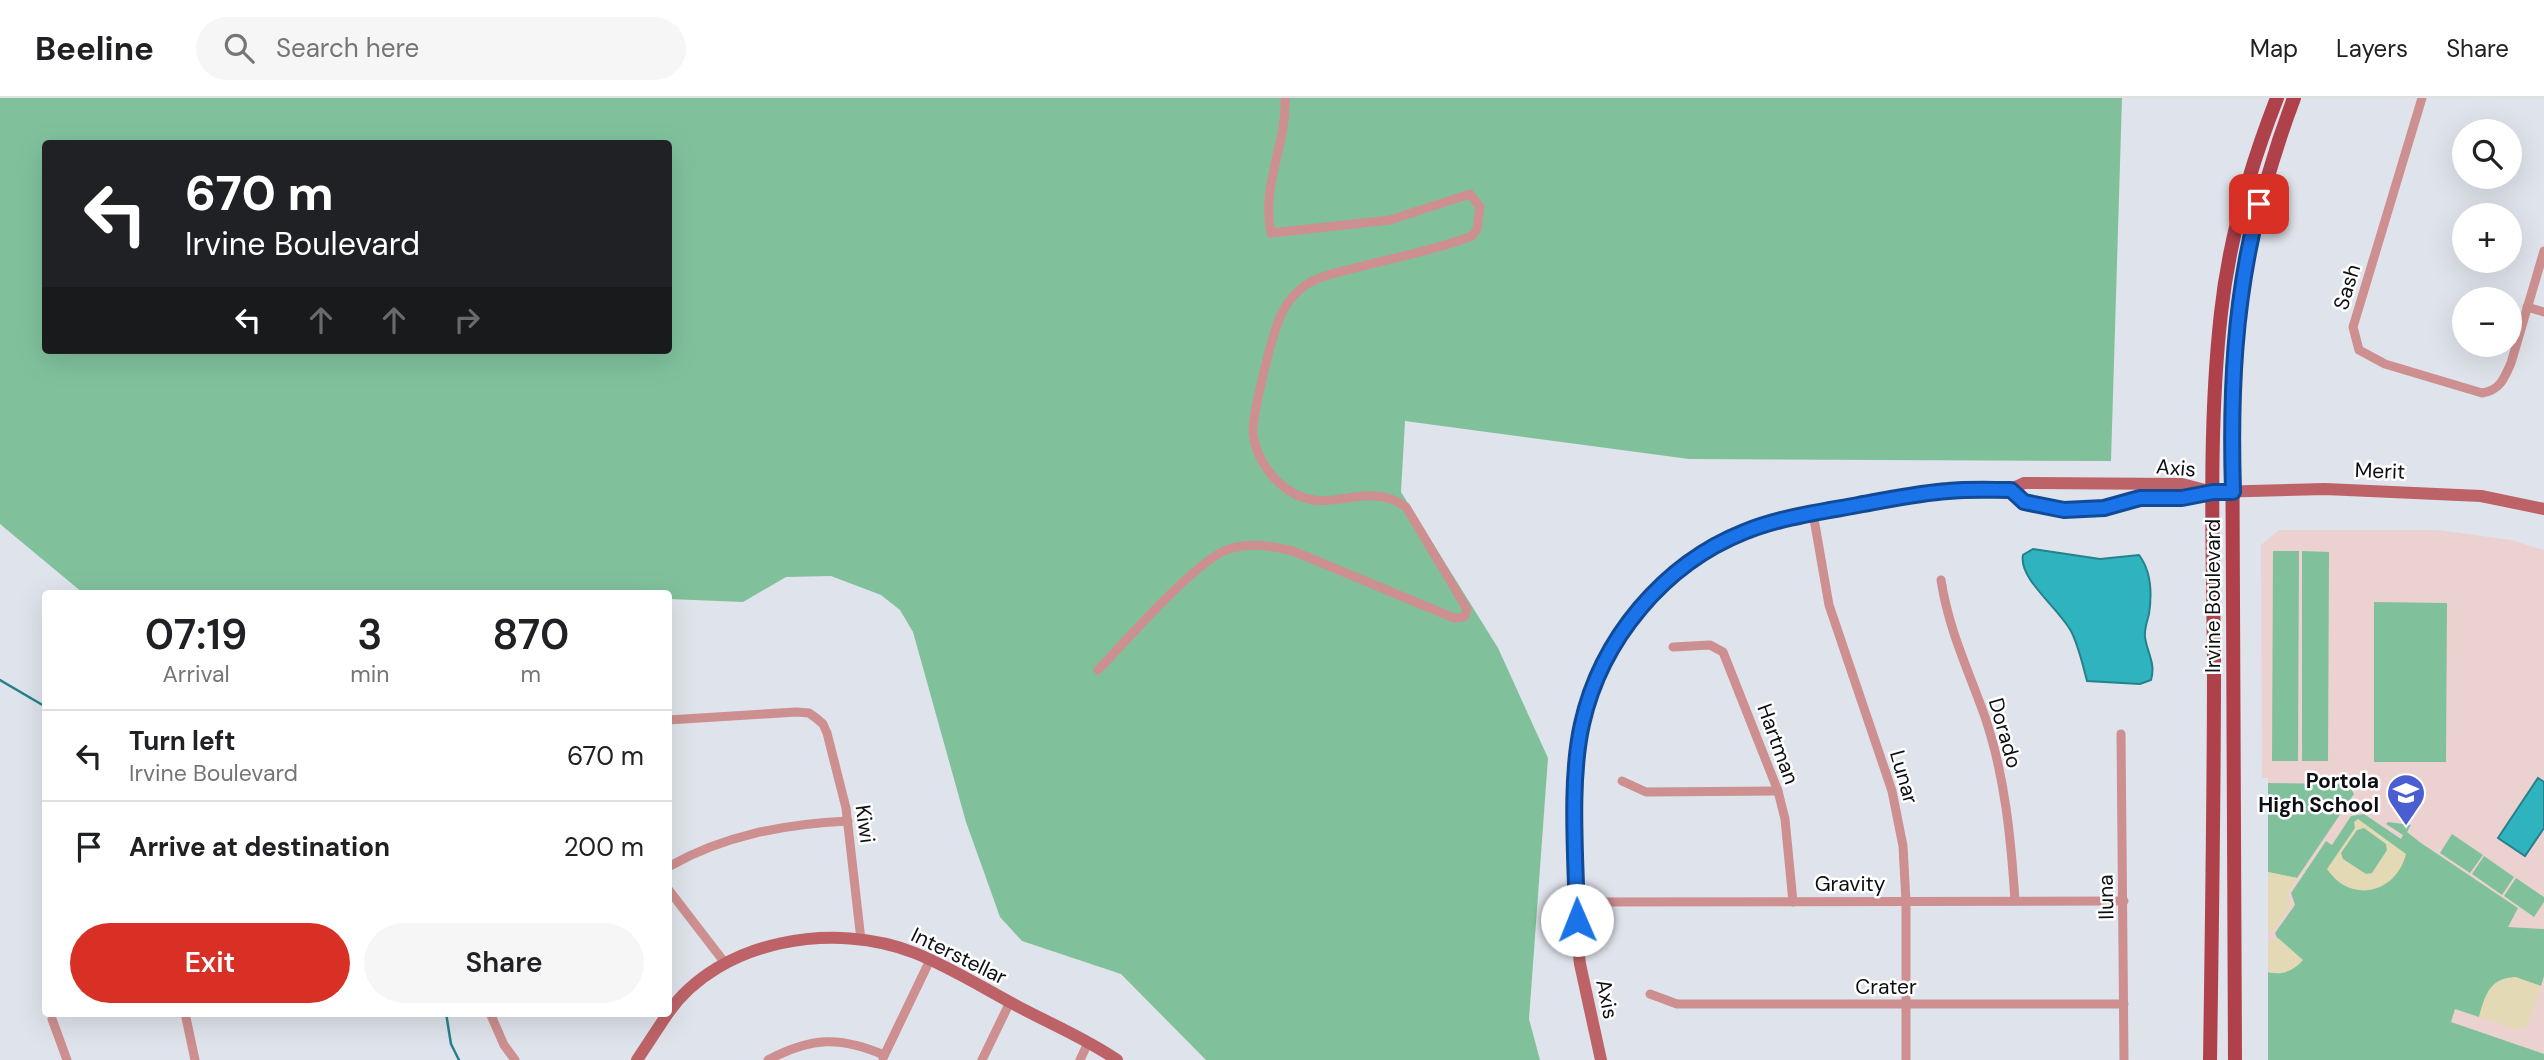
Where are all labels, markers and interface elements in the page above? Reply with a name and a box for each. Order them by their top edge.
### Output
search box [196,17,686,80]
text: Beeline [35,27,154,70]
icon: search [220,29,258,67]
text: Search here [276,31,419,65]
text: Map [2250,33,2298,64]
text: Layers [2336,33,2408,64]
text: Share [2446,33,2509,64]
map controls [2452,119,2522,357]
button: search [2452,119,2522,189]
text: 670 m [185,161,334,225]
icon: left [70,168,161,259]
pin [2229,174,2289,234]
icon: arrive [2240,185,2278,223]
button: + [2452,203,2522,273]
text: Irvine Boulevard [185,223,420,265]
street label: Sash [2327,261,2367,313]
button: − [2452,287,2522,357]
icon: left [229,301,267,339]
icon: ahead [302,301,340,339]
icon: ahead [375,301,413,339]
icon: right [448,301,486,339]
street label: Axis [2155,452,2197,484]
street label: Merit [2354,456,2406,486]
street label: Irvine Boulevard [2199,519,2227,673]
text: 07:19 [145,607,247,662]
text: 3 [357,607,382,662]
text: 870 [492,607,569,662]
text: Arrival [163,659,230,689]
text: min [350,659,389,689]
text: m [520,659,541,689]
street label: Dorado [1982,695,2028,771]
street label: Hartman [1750,700,1806,788]
text: Turn left [129,724,236,758]
icon: left [70,737,108,775]
text: 670 m [567,739,644,773]
street label: Lunar [1883,747,1925,807]
text: Irvine Boulevard [129,758,298,788]
place label: Portola High School [2258,767,2379,819]
school or university icon: Portola High School [2385,772,2427,827]
street label: Kiwi [848,803,882,845]
icon: arrive [70,828,108,866]
text: Arrive at destination [129,830,390,864]
text: 200 m [564,830,644,864]
street label: Gravity [1815,870,1886,898]
street label: Iluna [2092,874,2120,920]
position arrow [1540,883,1614,957]
street label: Interstellar [907,921,1012,991]
button: Exit [70,923,350,1003]
button: Share [364,923,644,1003]
street label: Crater [1855,973,1917,1001]
street label: Axis [1589,977,1625,1021]

